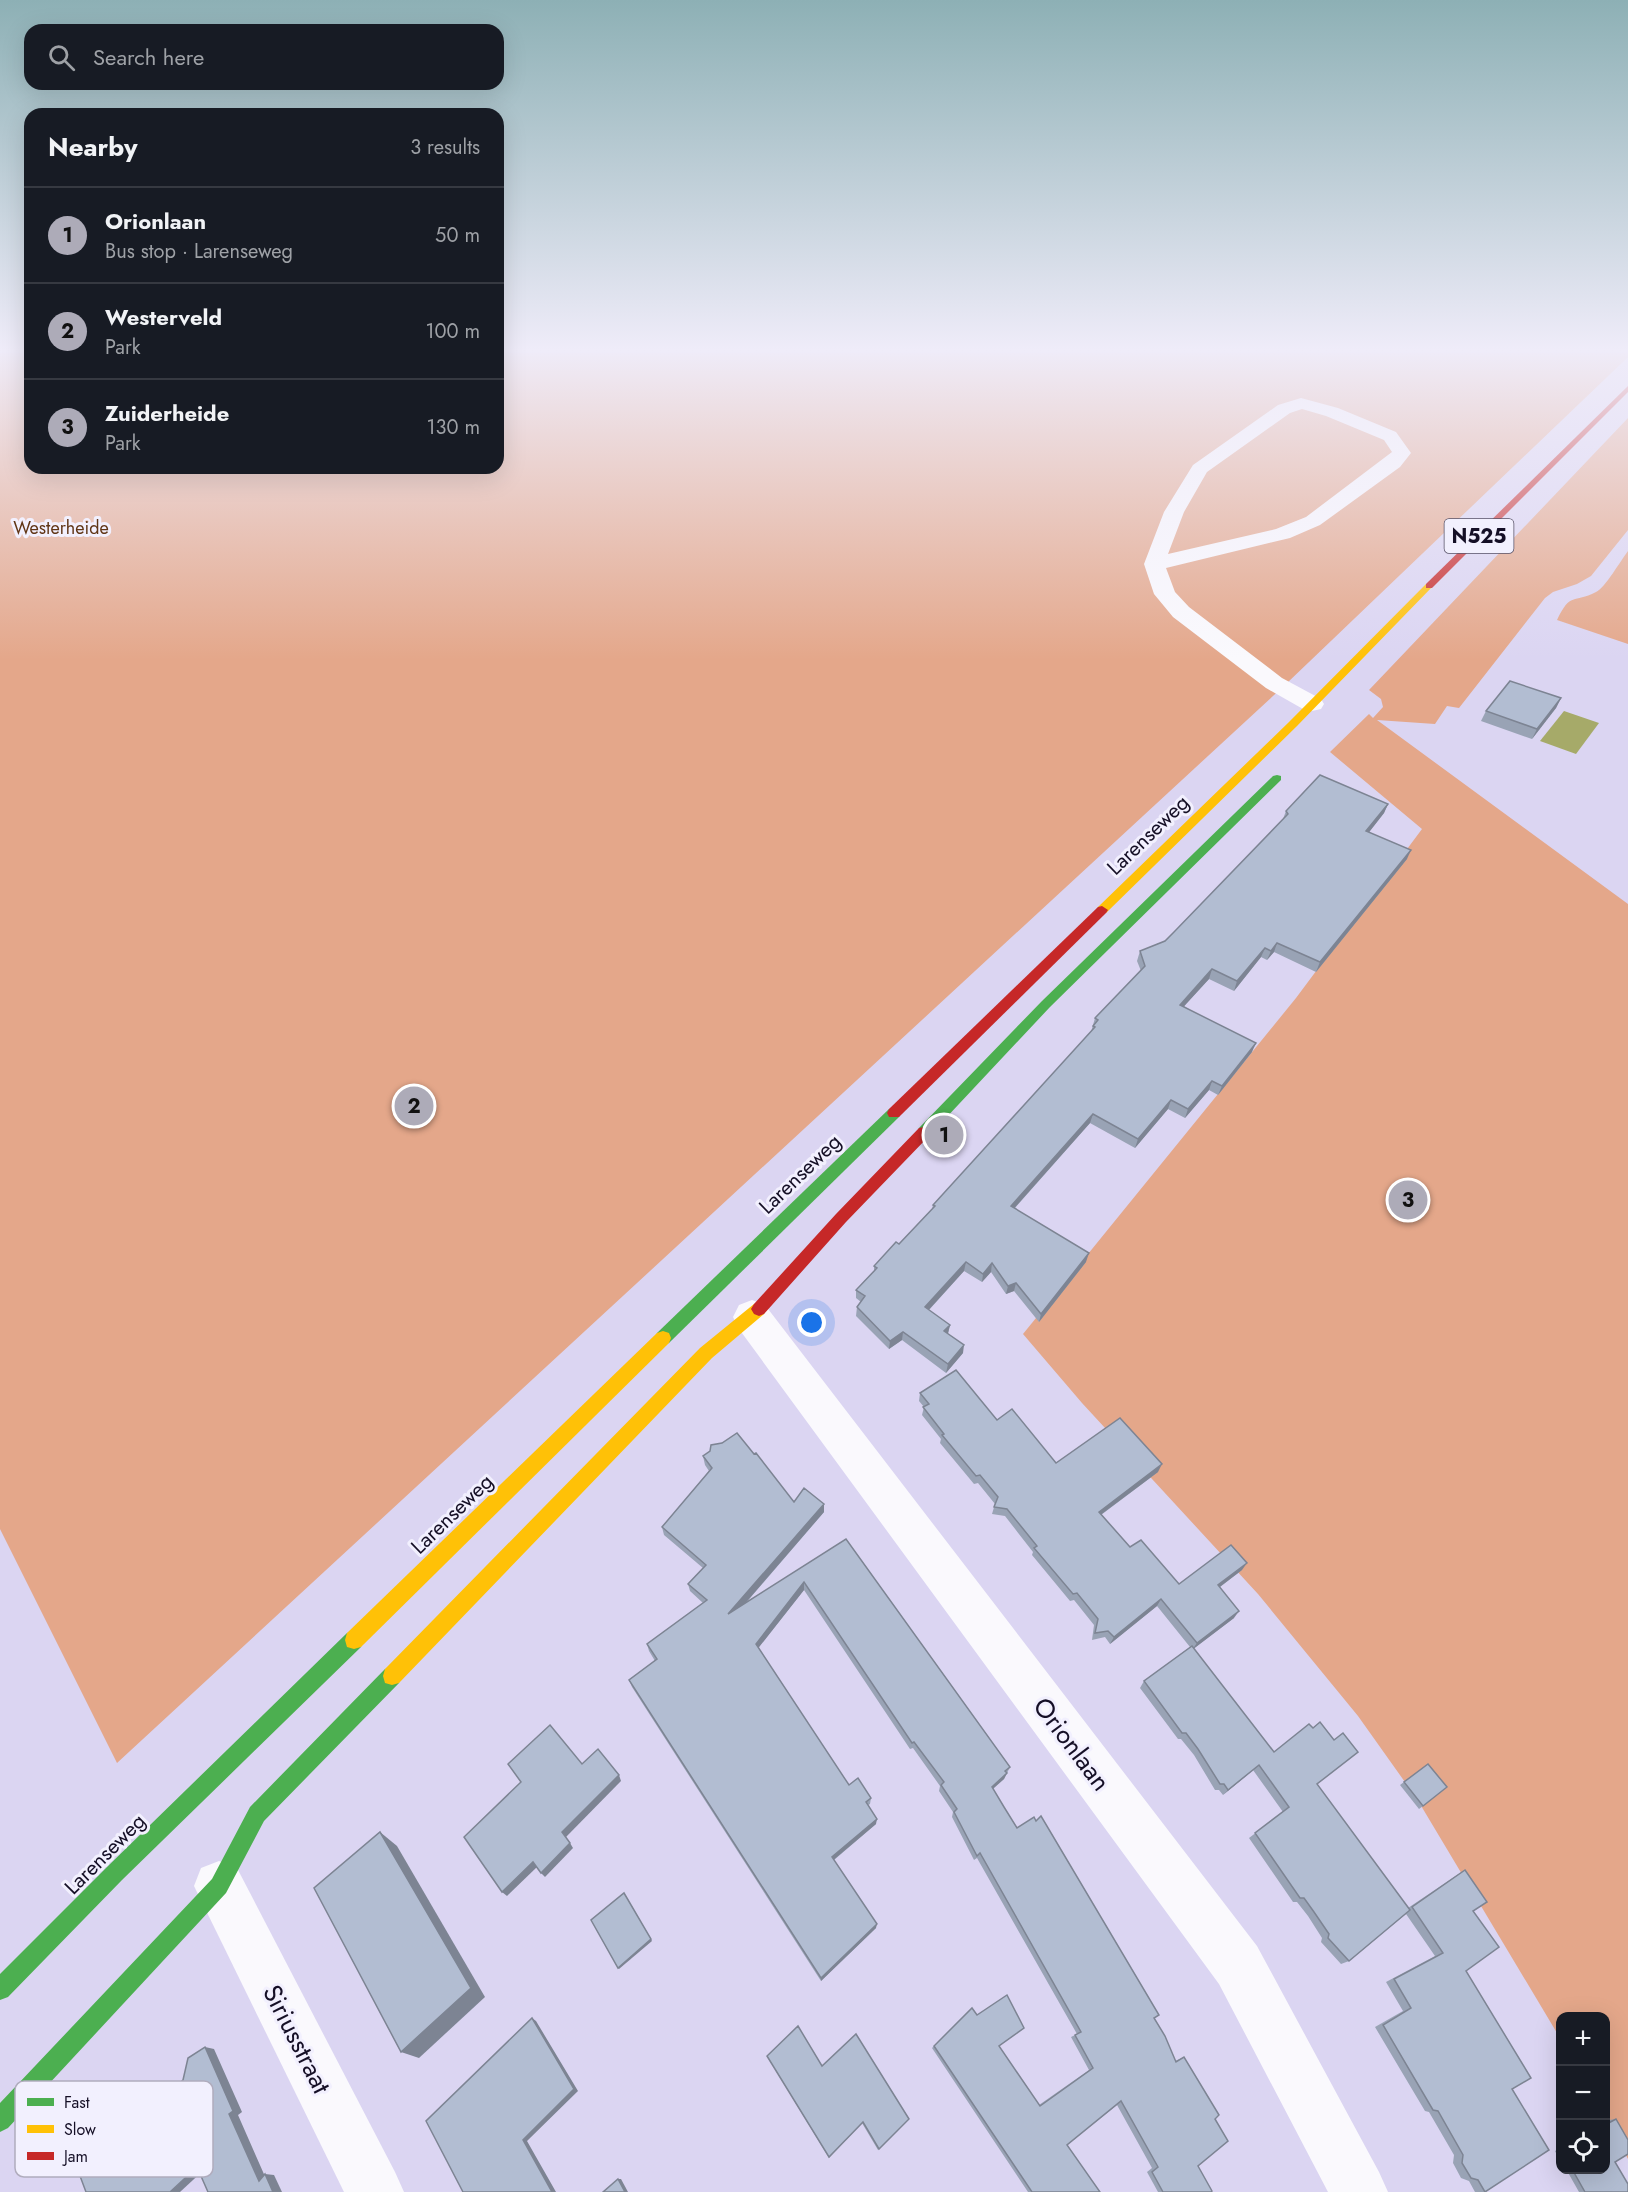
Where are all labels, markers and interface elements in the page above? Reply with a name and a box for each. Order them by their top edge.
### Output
search box [24,24,504,90]
icon: search [45,41,78,74]
text: Search here [93,41,204,73]
text: Nearby [48,128,137,166]
text: 3 results [410,133,480,162]
text: Orionlaan [105,205,206,237]
text: 1 [62,221,73,250]
text: 50 m [435,221,480,250]
text: Bus stop · Larenseweg [105,237,293,266]
text: Westerveld [105,301,222,333]
text: 2 [61,317,74,346]
text: 100 m [425,317,480,346]
text: Park [105,333,141,362]
text: Zuiderheide [105,397,229,429]
text: 3 [61,413,74,442]
text: 130 m [426,413,480,442]
text: Park [105,429,141,458]
park label: Westerheide [13,515,109,541]
road number: N525 [1444,519,1514,553]
street label: Larenseweg [1100,788,1196,882]
pin: 2 [394,1084,434,1128]
pin: 1 [924,1112,964,1158]
street label: Larenseweg [752,1127,848,1221]
pin: 3 [1388,1178,1428,1222]
your location [797,1308,826,1337]
street label: Larenseweg [404,1467,500,1561]
street label: Orionlaan [1024,1689,1120,1799]
street label: Larenseweg [58,1807,152,1901]
street label: Siriusstraat [253,1978,341,2101]
map controls [1556,2012,1610,2174]
button: + [1556,2012,1610,2066]
button: − [1556,2066,1610,2120]
legend [15,2081,213,2177]
text: Fast [64,2091,90,2114]
text: Slow [64,2118,96,2141]
button: locate [1556,2120,1610,2174]
text: Jam [62,2145,88,2168]

